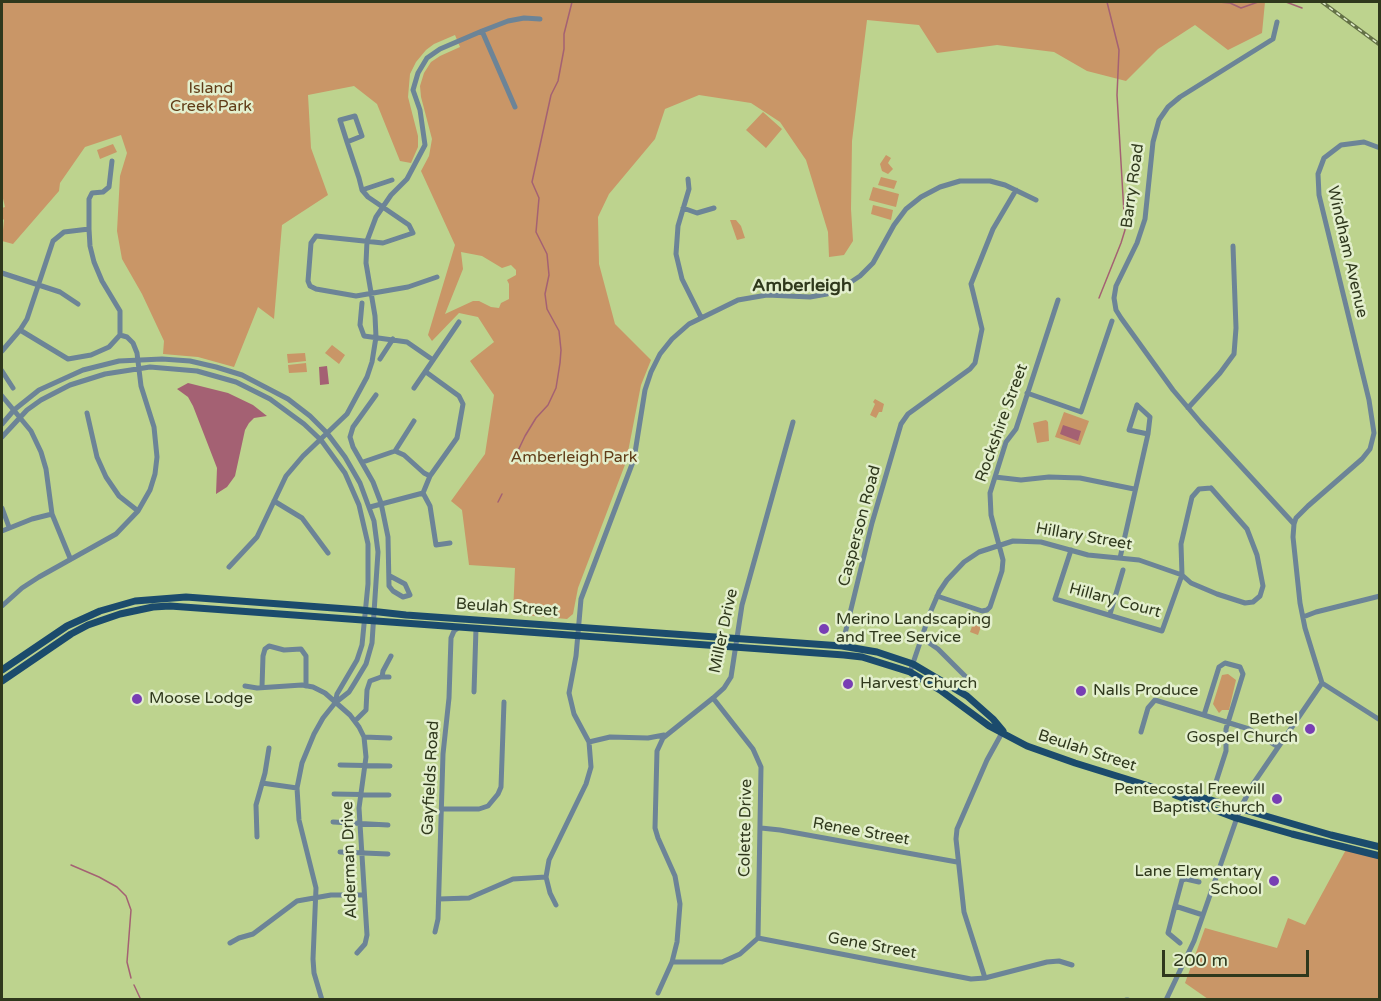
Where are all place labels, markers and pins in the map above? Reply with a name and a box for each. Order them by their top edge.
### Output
place label: Merino Landscaping and Tree Service [836,610,991,648]
marker: Merino Landscaping and Tree Service [817,622,831,636]
place label: Harvest Church [860,674,977,694]
marker: Harvest Church [841,677,855,691]
place label: Nalls Produce [1093,681,1198,701]
marker: Nalls Produce [1074,684,1088,698]
place label: Moose Lodge [149,689,253,709]
marker: Moose Lodge [130,692,144,706]
place label: Bethel Gospel Church [1186,710,1298,748]
marker: Bethel Gospel Church [1303,722,1317,736]
place label: Pentecostal Freewill Baptist Church [1114,780,1265,818]
marker: Pentecostal Freewill Baptist Church [1270,792,1284,806]
place label: Lane Elementary School [1134,862,1262,900]
marker: Lane Elementary School [1267,874,1281,888]

